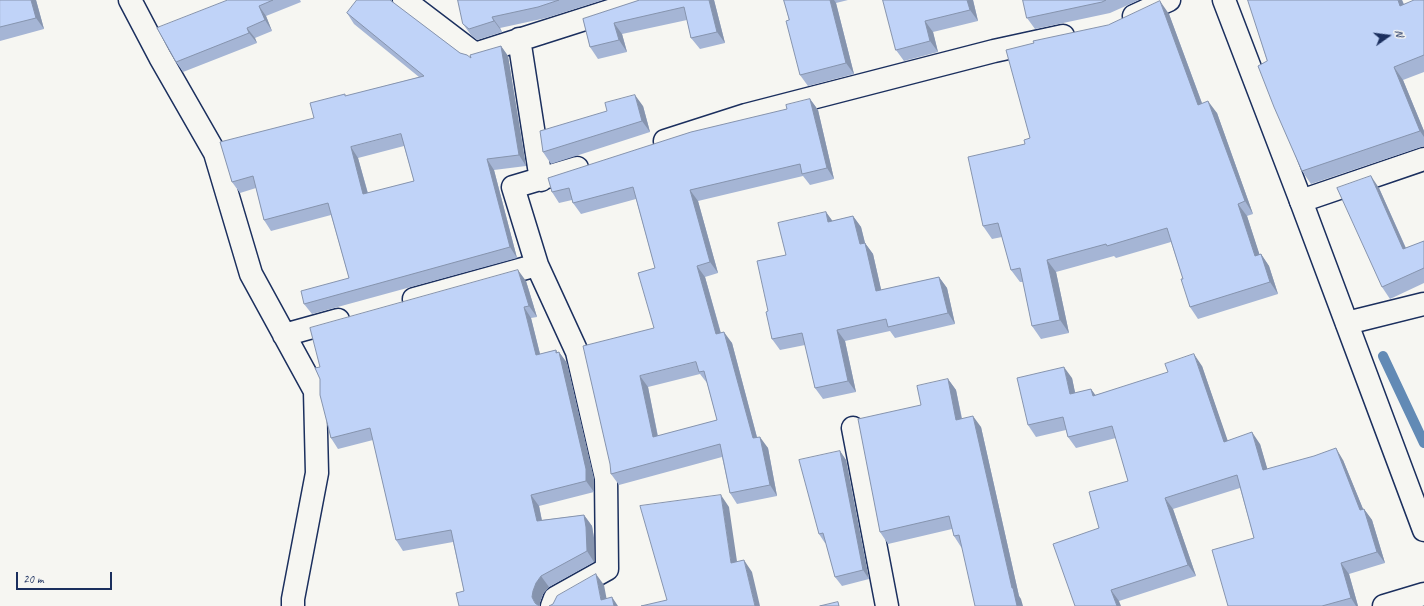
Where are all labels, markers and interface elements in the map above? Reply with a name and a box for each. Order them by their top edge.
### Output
north arrow [1368,16,1408,56]
text: N [1392,28,1407,38]
scale bar [18,564,114,590]
text: 20 m [23,571,43,587]

